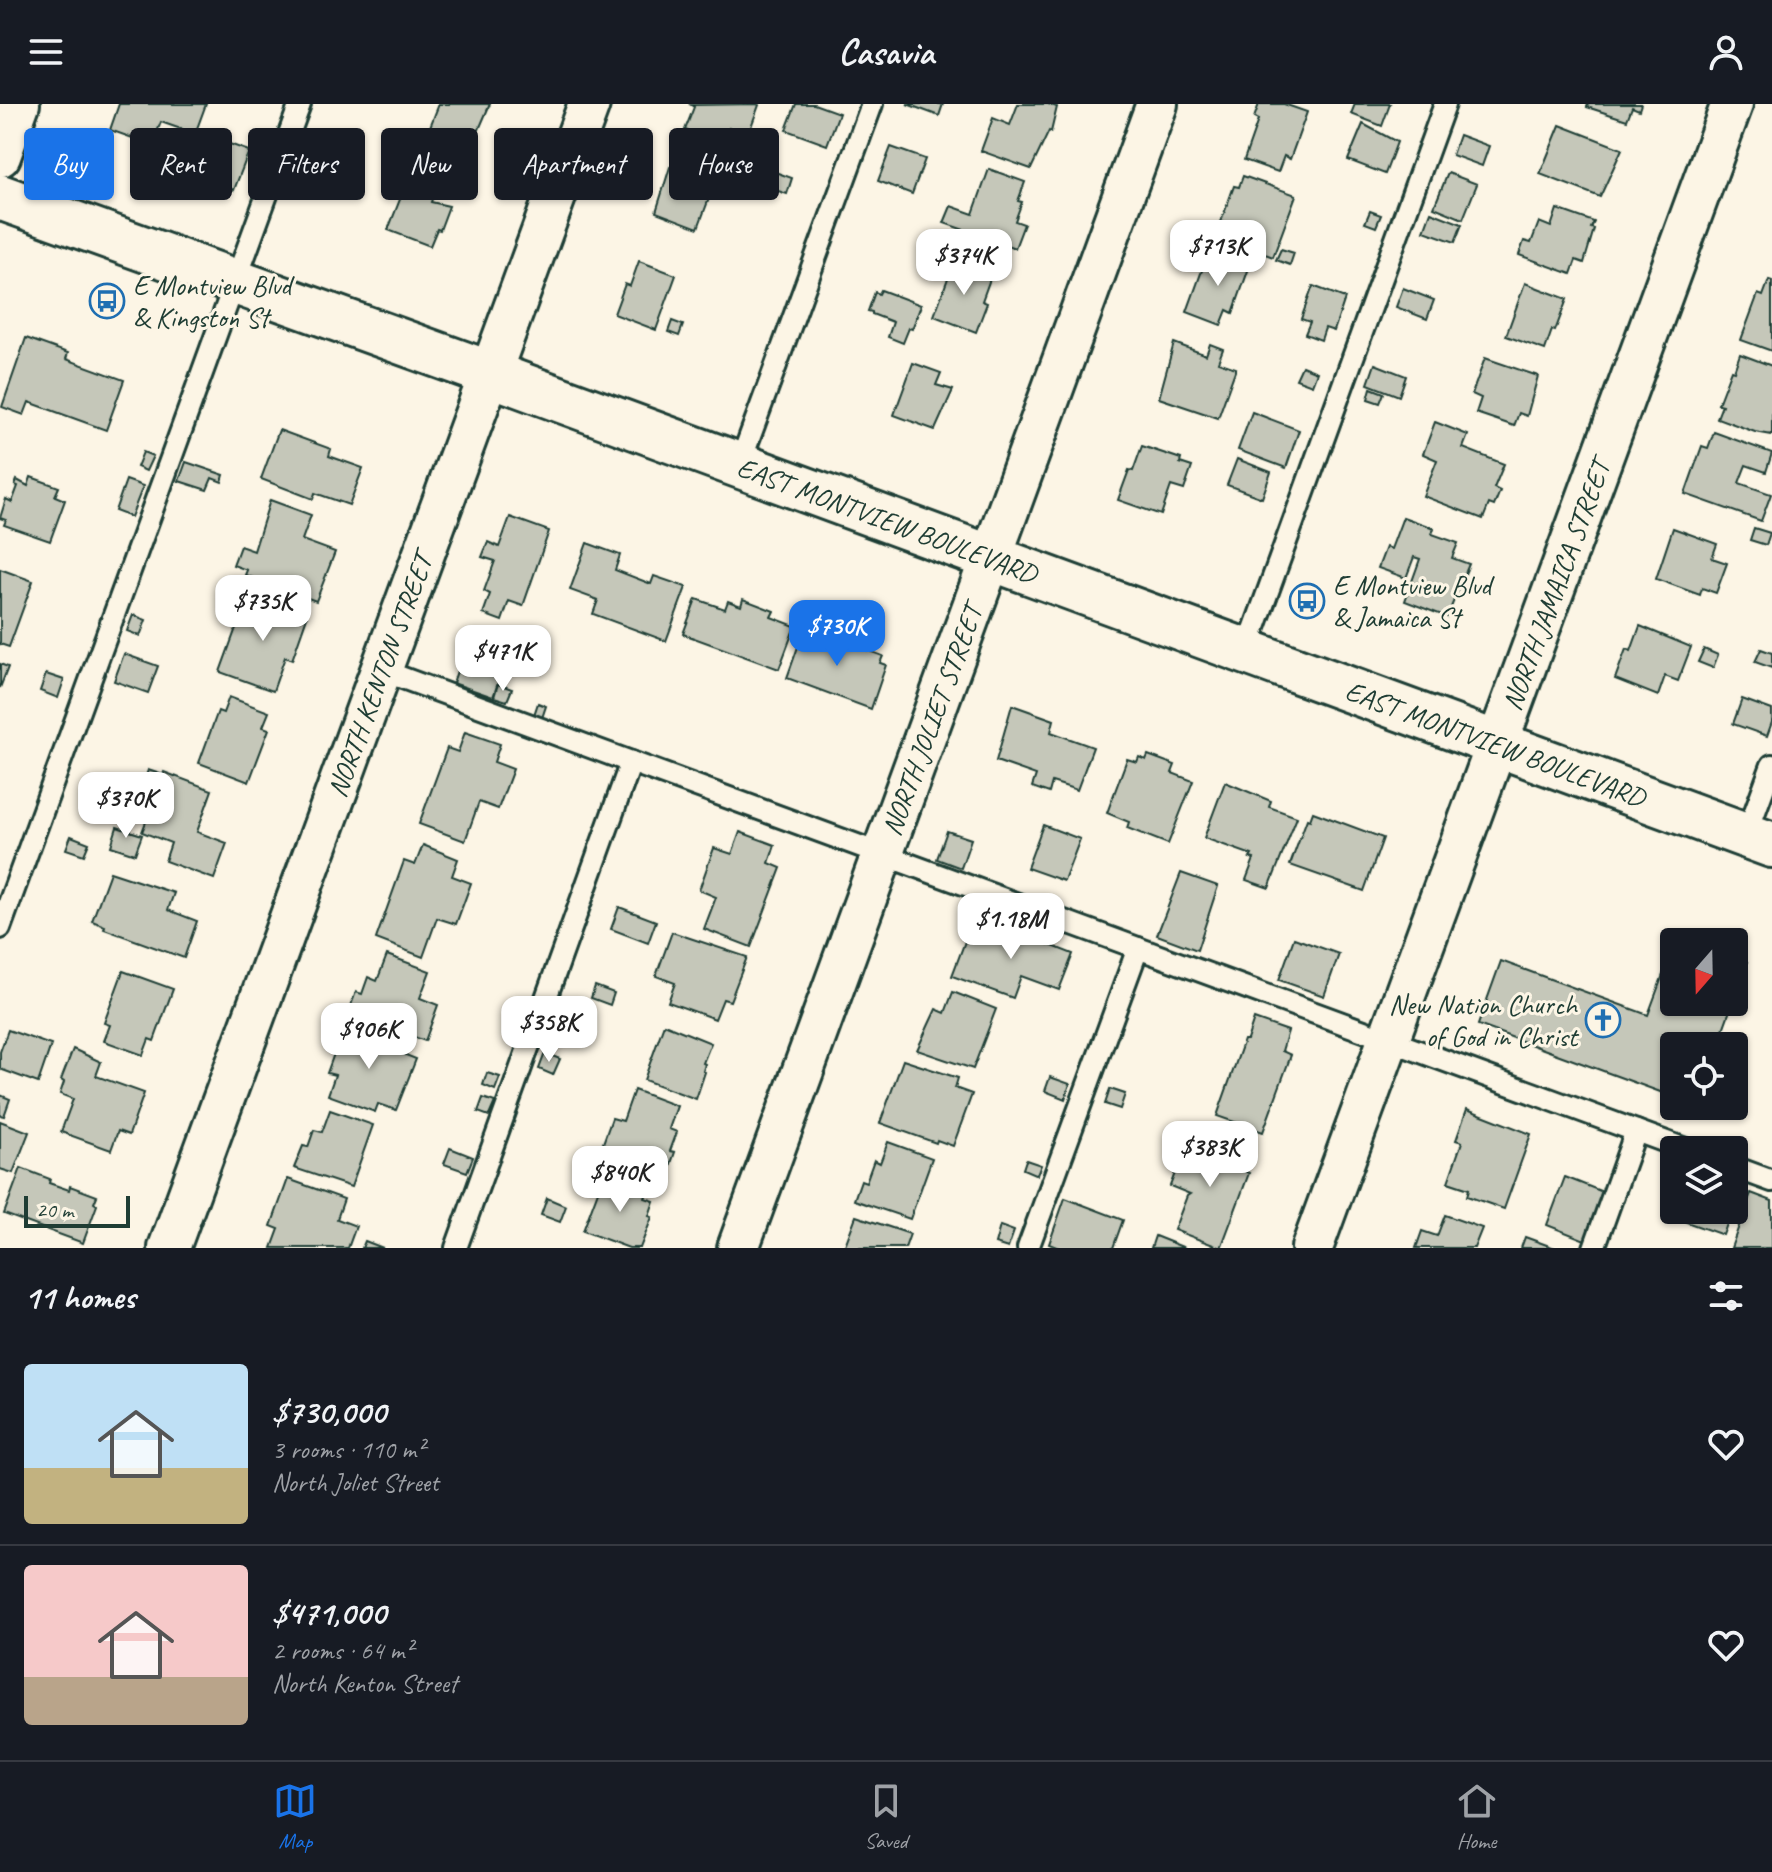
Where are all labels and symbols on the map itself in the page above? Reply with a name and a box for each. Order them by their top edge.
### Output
pin: $713K [1162,220,1274,288]
pin: $374K [908,229,1020,297]
place label: E Montview Blvd & Kingston St [133,268,295,335]
bus stop icon: E Montview Blvd & Kingston St [88,282,126,320]
street label: EAST MONTVIEW BOULEVARD [733,449,1044,592]
street label: NORTH JAMAICA STREET [1494,449,1620,715]
street label: NORTH KENTON STREET [319,543,442,801]
place label: E Montview Blvd & Jamaica St [1333,568,1495,635]
pin: $735K [207,575,319,643]
bus stop icon: E Montview Blvd & Jamaica St [1288,582,1326,620]
street label: NORTH JOLIET STREET [873,594,992,840]
pin: $730K [781,600,893,668]
pin: $471K [447,625,559,693]
street label: EAST MONTVIEW BOULEVARD [1341,672,1652,815]
pin: $370K [70,772,182,840]
pin: $1.18M [946,893,1076,961]
north arrow [1660,928,1748,1016]
place label: New Nation Church of God in Christ [1389,987,1580,1054]
pin: $358K [493,996,605,1064]
church icon: New Nation Church of God in Christ [1584,1001,1622,1039]
pin: $906K [313,1003,425,1071]
pin: $383K [1154,1121,1266,1189]
pin: $840K [564,1146,676,1214]
scale bar [24,1192,130,1228]

